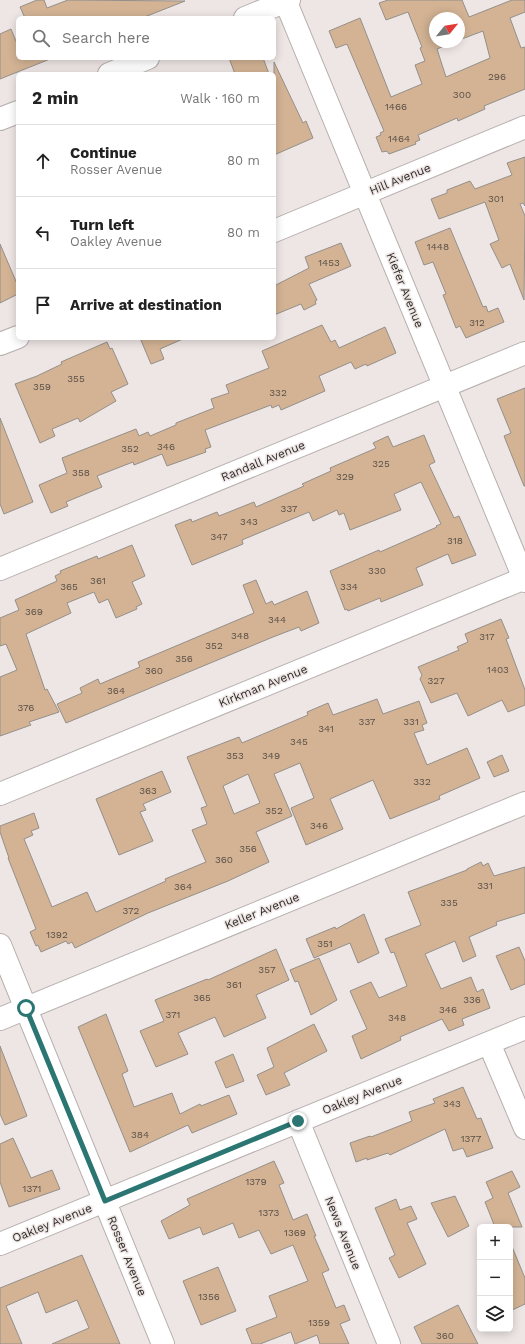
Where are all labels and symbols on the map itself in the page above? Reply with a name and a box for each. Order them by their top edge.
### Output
north arrow [429,12,465,48]
house number: 296 [488,71,506,82]
house number: 300 [453,89,471,100]
house number: 1466 [385,101,407,112]
house number: 1464 [388,133,410,144]
street label: Hill Avenue [367,160,433,198]
house number: 301 [488,193,504,204]
house number: 1448 [427,241,449,252]
street label: Kiefer Avenue [384,250,427,330]
house number: 1453 [318,257,340,268]
house number: 312 [469,317,485,328]
house number: 355 [67,373,85,384]
house number: 359 [33,381,51,392]
house number: 332 [269,387,287,398]
street label: Randall Avenue [219,438,307,484]
house number: 346 [157,441,175,452]
house number: 352 [121,443,139,454]
house number: 325 [372,458,390,469]
house number: 358 [72,467,90,478]
house number: 329 [336,471,354,482]
house number: 337 [281,503,298,514]
house number: 343 [240,516,258,527]
house number: 347 [210,531,228,542]
house number: 318 [447,535,463,546]
house number: 330 [368,565,386,576]
house number: 361 [90,575,106,586]
house number: 365 [60,581,78,592]
house number: 334 [340,581,358,592]
house number: 369 [25,606,43,617]
house number: 344 [268,614,286,625]
house number: 348 [231,630,249,641]
house number: 317 [479,631,495,642]
house number: 352 [205,640,223,651]
house number: 356 [175,653,193,664]
street label: Kirkman Avenue [217,662,309,710]
house number: 1403 [487,664,509,675]
house number: 360 [145,665,163,676]
house number: 327 [427,675,445,686]
house number: 364 [107,685,125,696]
house number: 376 [18,702,34,713]
house number: 337 [359,716,376,727]
house number: 331 [403,716,419,727]
house number: 341 [318,723,334,734]
house number: 345 [290,736,308,747]
house number: 353 [226,750,244,761]
house number: 349 [262,750,280,761]
house number: 332 [413,776,431,787]
house number: 363 [139,785,157,796]
house number: 352 [265,805,283,816]
house number: 346 [310,820,328,831]
house number: 356 [239,843,257,854]
house number: 360 [215,854,233,865]
house number: 331 [477,880,493,891]
house number: 364 [174,881,192,892]
street label: Keller Avenue [223,890,301,932]
house number: 335 [440,897,458,908]
house number: 372 [123,905,140,916]
house number: 1392 [46,929,68,940]
house number: 351 [317,938,333,949]
house number: 357 [258,964,276,975]
house number: 361 [226,979,242,990]
house number: 365 [193,992,211,1003]
house number: 336 [463,994,481,1005]
route start [17,999,35,1017]
house number: 346 [439,1004,457,1015]
house number: 371 [166,1009,180,1020]
house number: 348 [388,1012,406,1023]
street label: Oakley Avenue [320,1073,404,1117]
house number: 343 [443,1098,461,1109]
route end [289,1112,307,1130]
house number: 384 [131,1129,149,1140]
house number: 1377 [461,1133,482,1144]
house number: 1379 [245,1176,267,1187]
house number: 1371 [23,1183,41,1194]
street label: News Avenue [322,1194,364,1272]
street label: Oakley Avenue [10,1201,94,1245]
house number: 1373 [259,1207,280,1218]
street label: Rosser Avenue [105,1214,149,1298]
house number: 1369 [284,1227,306,1238]
house number: 1356 [198,1291,220,1302]
house number: 1359 [308,1317,330,1328]
house number: 360 [436,1330,454,1341]

